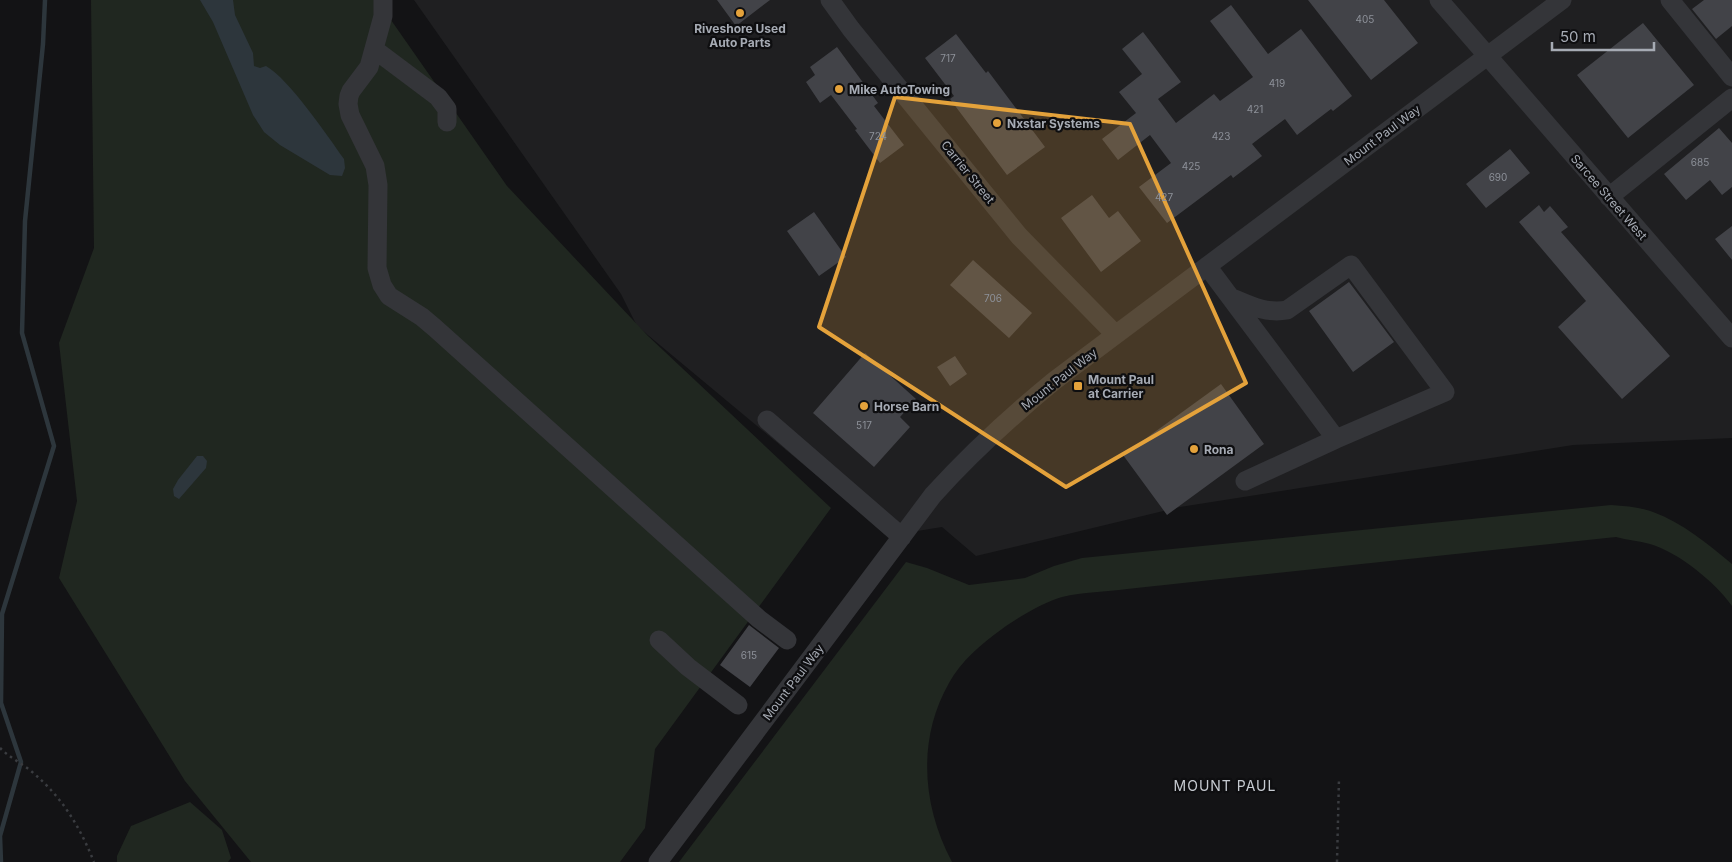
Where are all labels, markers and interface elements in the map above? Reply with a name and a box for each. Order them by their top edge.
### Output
marker: Riveshore Used Auto Parts [734,7,746,19]
house number: 405 [1356,13,1374,25]
scale bar [1552,20,1654,52]
place label: Riveshore Used Auto Parts [694,21,786,50]
text: 50 m [1560,27,1596,46]
house number: 717 [940,52,956,64]
house number: 419 [1269,77,1285,89]
place label: Mike AutoTowing [849,82,950,97]
marker: Mike AutoTowing [833,83,845,95]
street label: Mount Paul Way [1341,101,1423,169]
house number: 421 [1247,103,1263,115]
place label: Nxstar Systems [1007,116,1100,131]
marker: Nxstar Systems [991,117,1003,129]
house number: 724 [869,130,887,142]
house number: 423 [1212,130,1230,142]
street label: Carrier Street [938,138,998,207]
street label: Sarcee Street West [1568,151,1650,243]
house number: 685 [1691,156,1709,168]
house number: 425 [1182,160,1200,172]
house number: 690 [1489,171,1507,183]
house number: 427 [1155,191,1173,203]
house number: 706 [984,292,1002,304]
street label: Mount Paul Way [1018,345,1100,413]
place label: Mount Paul at Carrier [1088,372,1154,401]
marker: Mount Paul at Carrier [1072,380,1084,392]
place label: Horse Barn [874,399,939,414]
marker: Horse Barn [858,400,870,412]
house number: 517 [856,419,872,431]
place label: Rona [1204,442,1234,457]
marker: Rona [1188,443,1200,455]
street label: Mount Paul Way [759,641,827,723]
house number: 615 [741,649,757,661]
district label: MOUNT PAUL [1174,777,1276,794]

